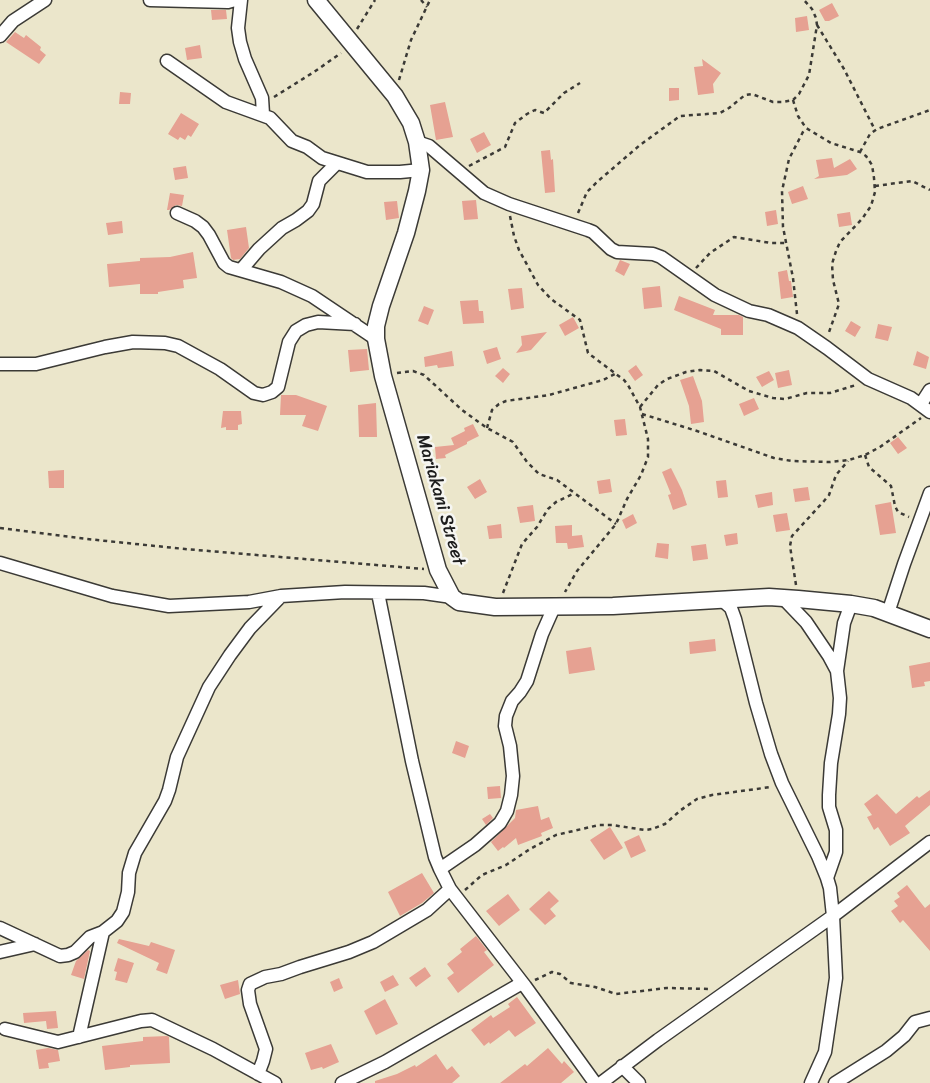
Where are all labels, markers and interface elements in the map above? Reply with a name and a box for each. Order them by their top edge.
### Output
street label: Mariakani Street [411,432,469,568]

